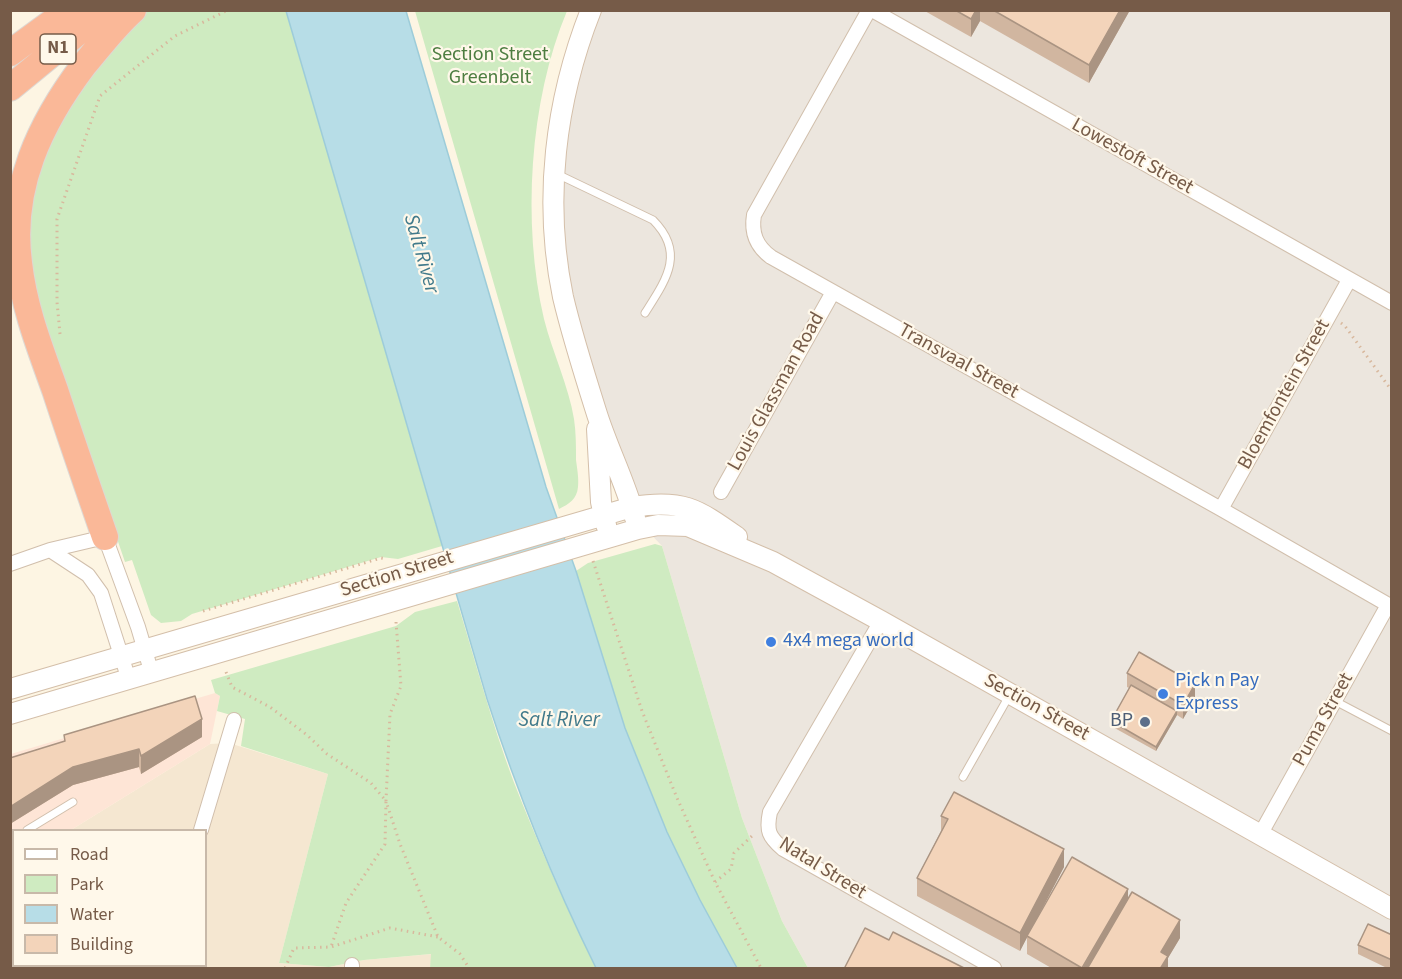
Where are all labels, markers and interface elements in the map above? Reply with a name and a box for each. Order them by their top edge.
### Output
road number: N1 [40,34,76,64]
park label: Section Street Greenbelt [431,44,549,91]
street label: Lowestoft Street [1067,114,1197,200]
water label: Salt River [397,211,443,297]
street label: Louis Glassman Road [724,309,830,475]
street label: Bloemfontein Street [1234,316,1336,474]
street label: Transvaal Street [894,319,1022,405]
street label: Section Street [338,546,456,604]
place label: 4x4 mega world [783,630,914,654]
marker: 4x4 mega world [764,635,778,649]
street label: Section Street [979,669,1093,747]
street label: Puma Street [1289,669,1359,771]
place label: Pick n Pay Express [1175,670,1259,717]
marker: Pick n Pay Express [1156,687,1170,701]
water label: Salt River [518,708,600,734]
place label: BP [1110,710,1133,734]
marker: BP [1138,715,1152,729]
legend [12,829,207,967]
street label: Natal Street [774,833,870,905]
text: Road [70,842,109,867]
text: Park [70,872,104,897]
text: Water [70,902,114,927]
text: Building [70,932,133,957]

